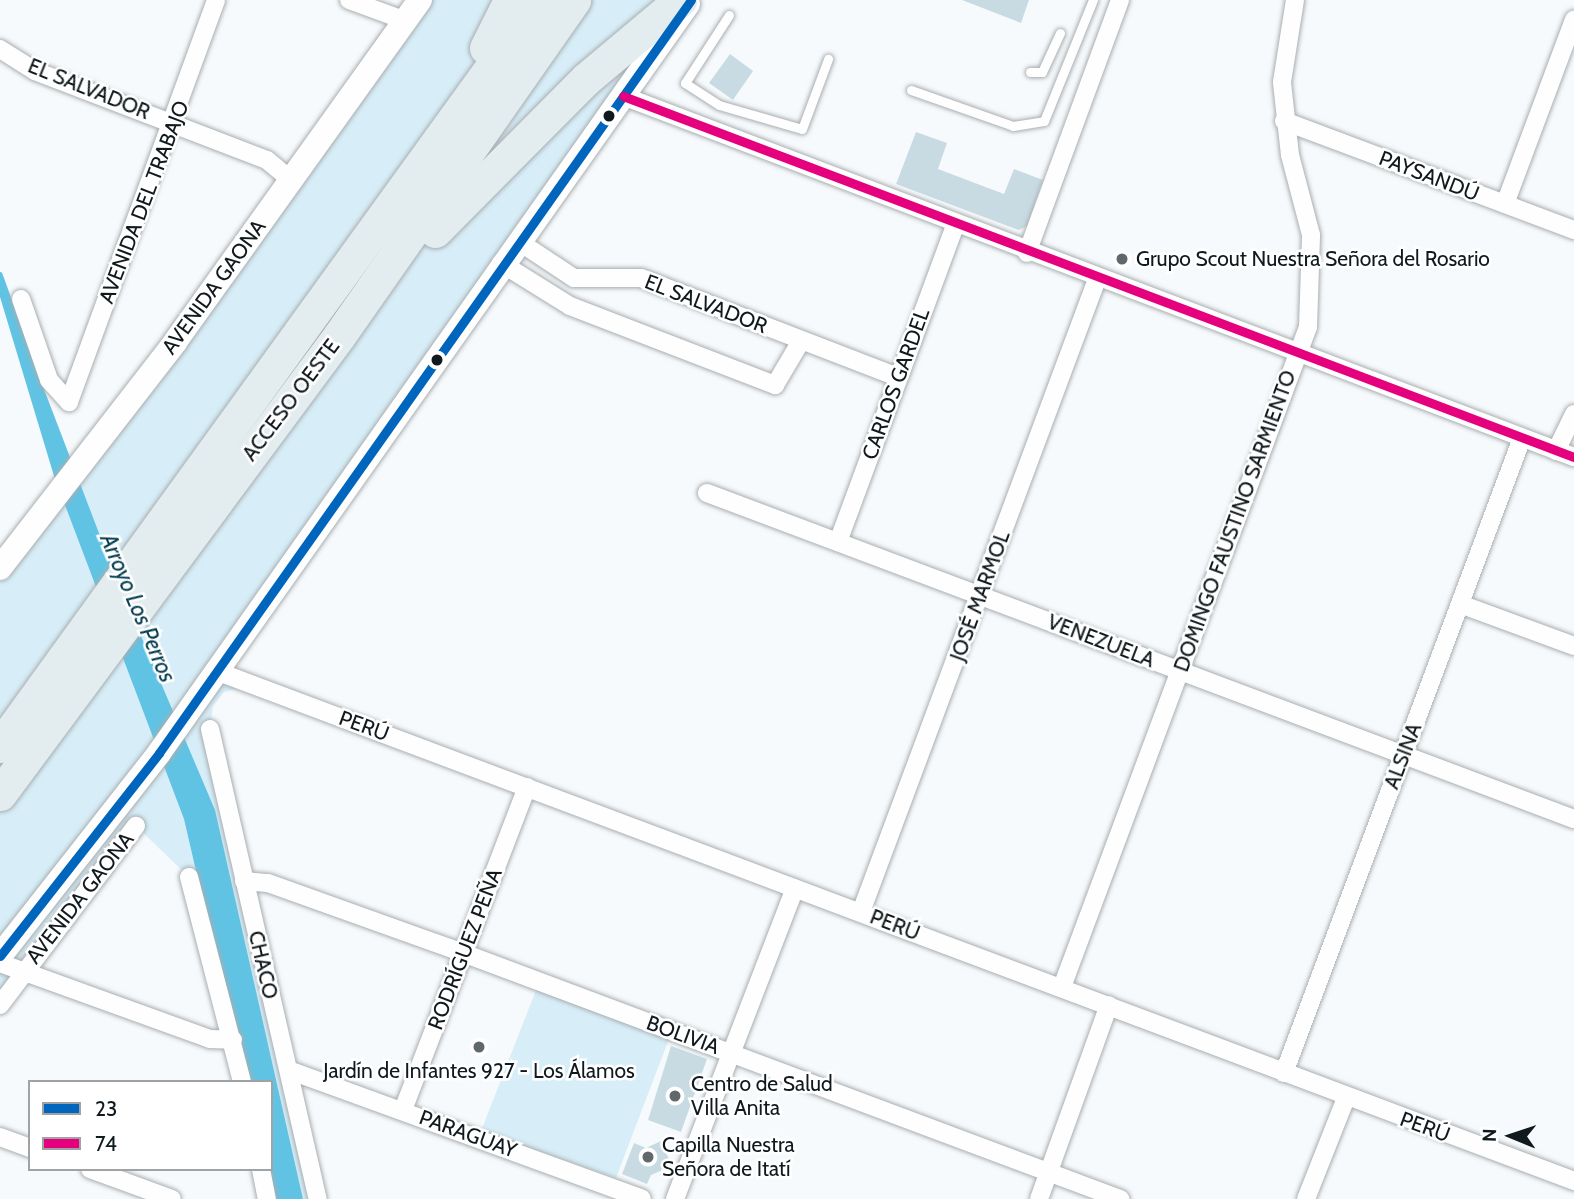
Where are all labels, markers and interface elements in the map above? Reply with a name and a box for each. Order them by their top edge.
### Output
street label: EL SALVADOR [24,53,154,125]
street label: AVENIDA DEL TRABAJO [94,97,194,307]
unlabelled marker [602,109,616,123]
street label: PAYSANDÚ [1375,145,1483,207]
street label: AVENIDA GAONA [157,215,271,359]
place label: Grupo Scout Nuestra Señora del Rosario [1136,246,1490,272]
marker: Grupo Scout Nuestra Señora del Rosario [1114,251,1130,267]
street label: EL SALVADOR [641,269,771,339]
street label: CARLOS GARDEL [857,305,935,463]
street label: ACCESO OESTE [237,334,345,466]
unlabelled marker [430,353,444,367]
street label: DOMINGO FAUSTINO SARMIENTO [1169,367,1301,675]
street label: JOSÉ MARMOL [945,528,1015,664]
water label: Arroyo Los Perros [94,530,182,686]
street label: VENEZUELA [1044,609,1158,673]
street label: PERÚ [335,705,393,747]
street label: ALSINA [1379,719,1427,793]
street label: AVENIDA GAONA [21,827,139,969]
street label: RODRÍGUEZ PEÑA [423,865,507,1033]
street label: PERÚ [866,904,924,946]
street label: CHACO [243,928,283,1002]
street label: BOLIVIA [643,1010,723,1060]
marker: Jardín de Infantes 927 - Los Álamos [471,1039,487,1055]
place label: Jardín de Infantes 927 - Los Álamos [323,1058,635,1084]
place label: Centro de Salud Villa Anita [691,1071,833,1121]
legend [28,1080,273,1171]
marker: Centro de Salud Villa Anita [665,1086,685,1106]
text: 23 [95,1096,117,1121]
north arrow [1476,1101,1546,1171]
street label: PARAGUAY [416,1105,520,1163]
street label: PERÚ [1396,1106,1454,1148]
text: N [1478,1128,1501,1142]
text: 74 [95,1131,117,1156]
place label: Capilla Nuestra Señora de Itatí [662,1132,795,1182]
marker: Capilla Nuestra Señora de Itatí [640,1149,656,1165]

